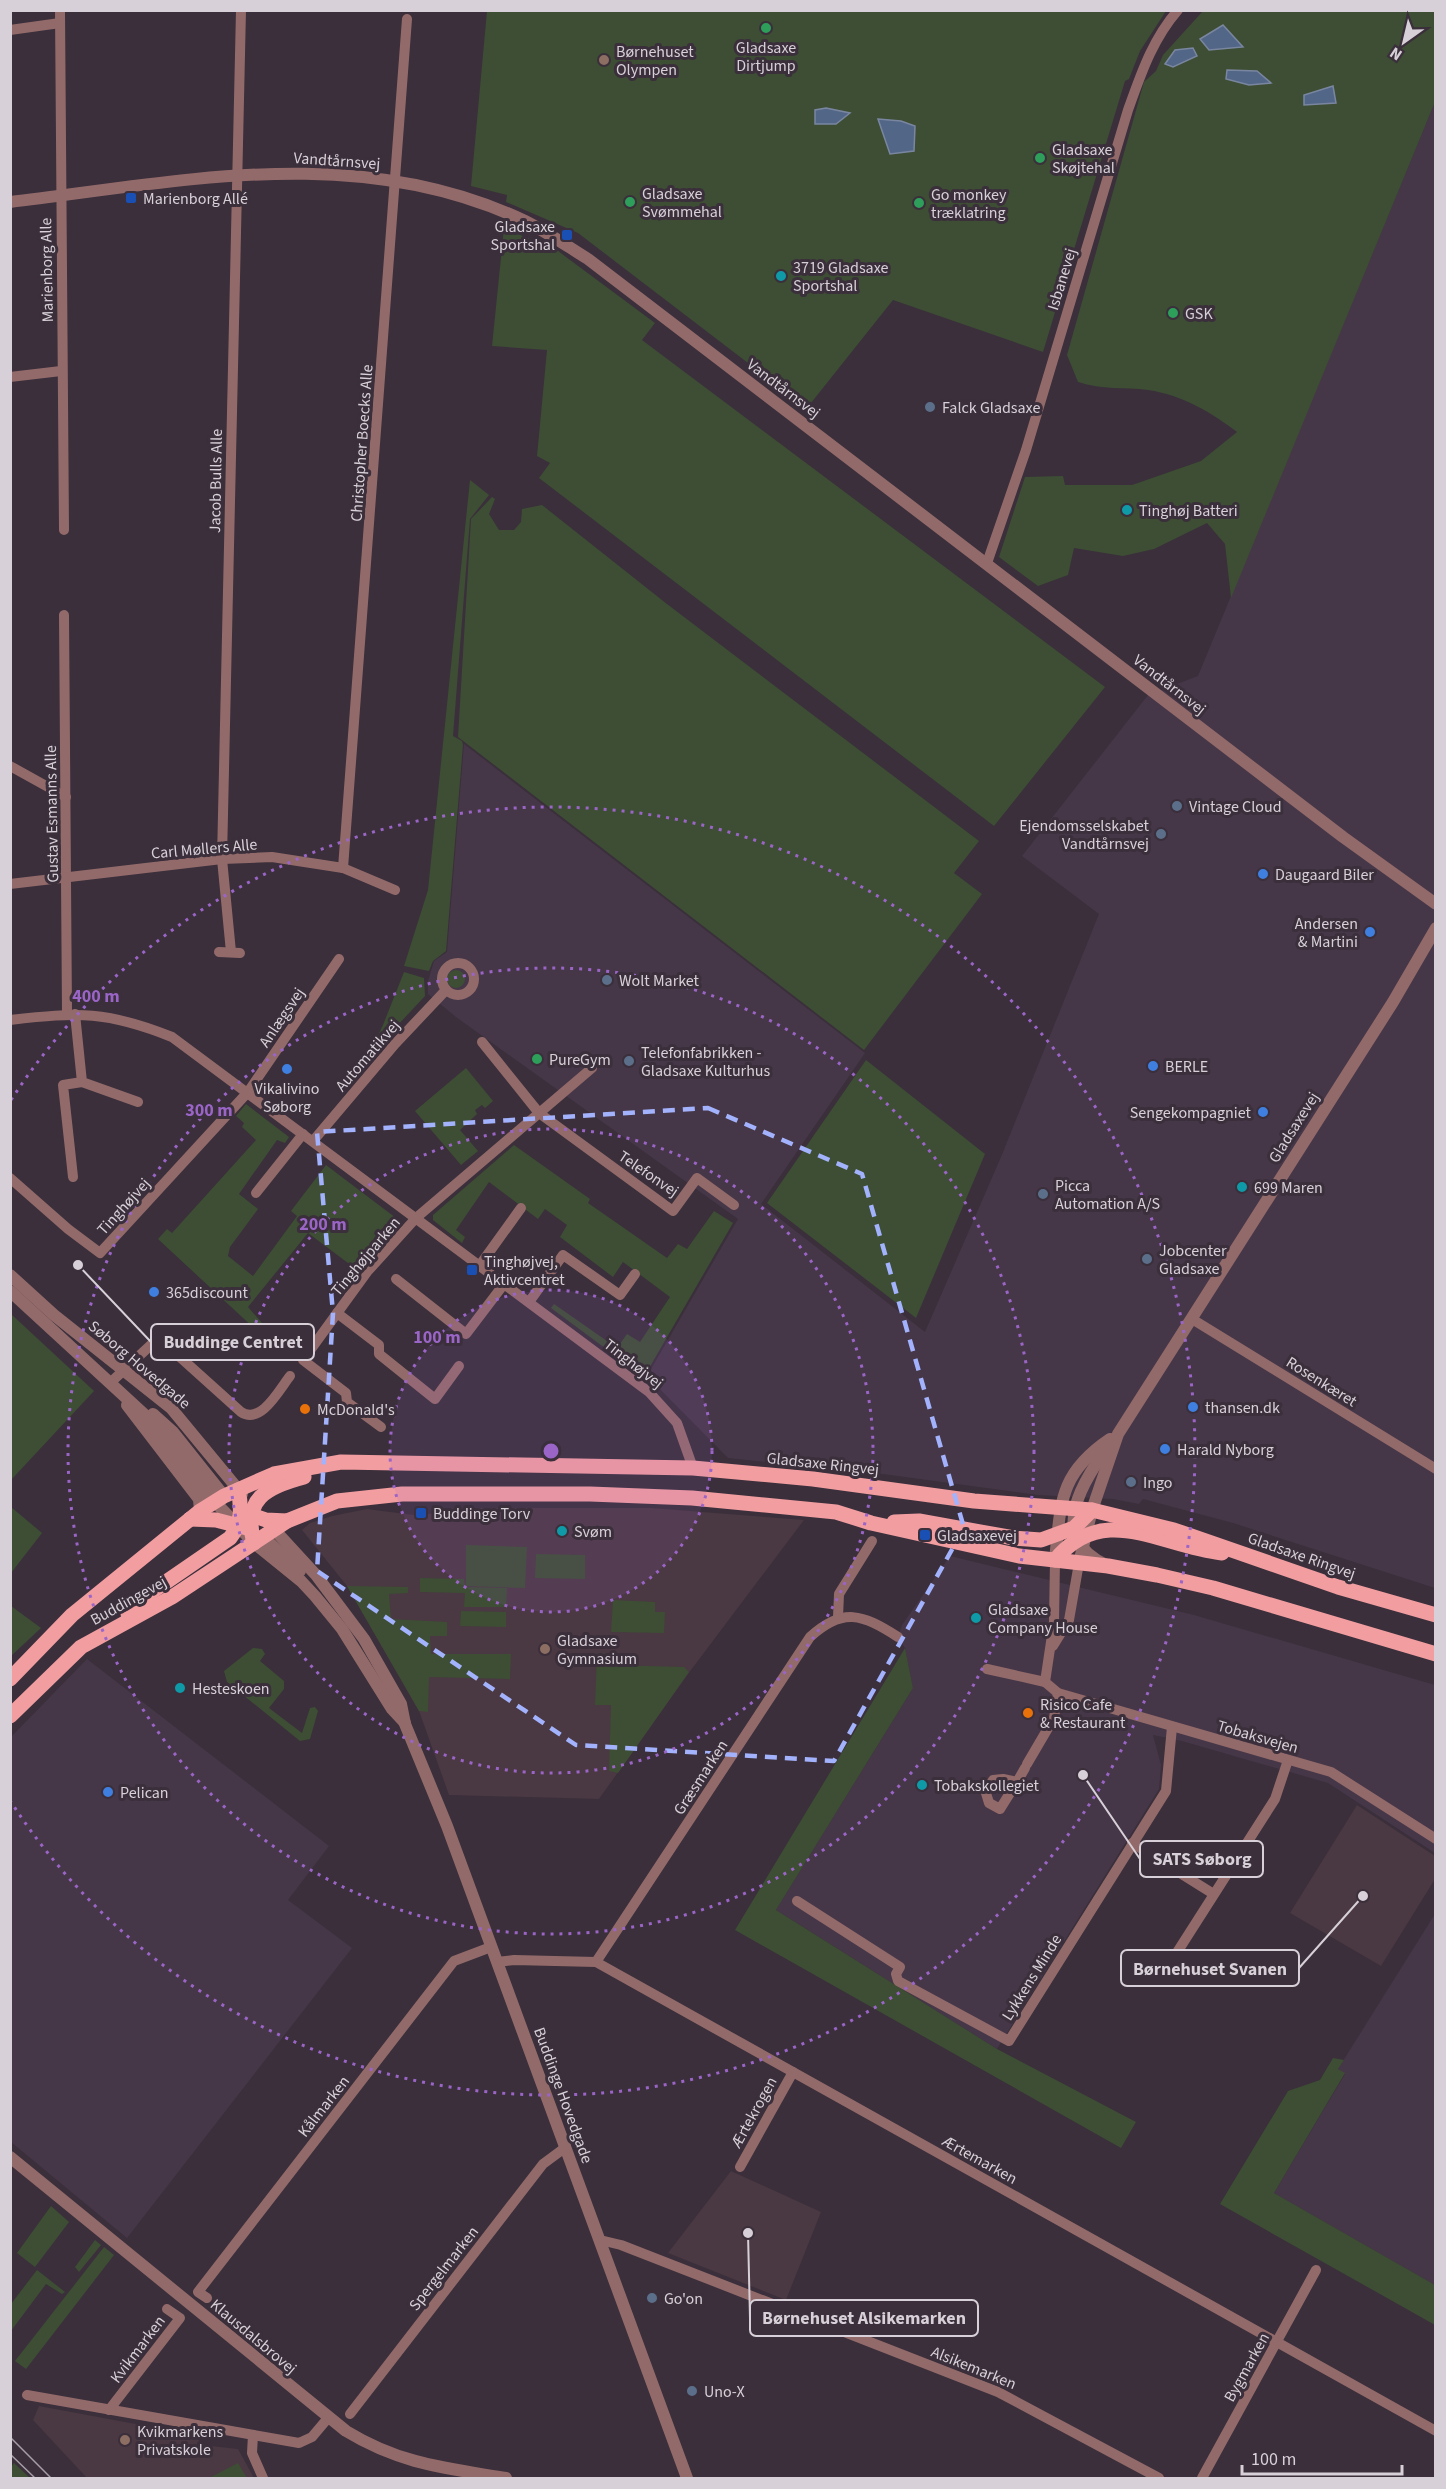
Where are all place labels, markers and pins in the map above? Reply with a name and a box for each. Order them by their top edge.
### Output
marker: Gladsaxe Dirtjump [759,21,773,35]
place label: Gladsaxe Dirtjump [736,37,796,77]
place label: Børnehuset Olympen [616,41,694,81]
marker: Børnehuset Olympen [597,53,611,67]
place label: Gladsaxe Skøjtehal [1052,139,1115,179]
marker: Gladsaxe Skøjtehal [1033,151,1047,165]
place label: Gladsaxe Svømmehal [642,183,722,223]
place label: Go monkey træklatring [931,184,1007,224]
place label: Marienborg Allé [143,188,248,210]
marker: Marienborg Allé [124,191,138,205]
marker: Gladsaxe Svømmehal [623,195,637,209]
marker: Go monkey træklatring [912,196,926,210]
place label: Gladsaxe Sportshal [491,216,555,256]
marker: Gladsaxe Sportshal [560,228,574,242]
place label: 3719 Gladsaxe Sportshal [793,257,889,297]
marker: 3719 Gladsaxe Sportshal [774,269,788,283]
place label: GSK [1185,303,1213,325]
marker: GSK [1166,306,1180,320]
place label: Falck Gladsaxe [942,397,1040,419]
marker: Falck Gladsaxe [923,400,937,414]
place label: Tinghøj Batteri [1139,500,1238,522]
marker: Tinghøj Batteri [1120,503,1134,517]
place label: Vintage Cloud [1189,796,1282,818]
marker: Vintage Cloud [1170,799,1184,813]
place label: Ejendomsselskabet Vandtårnsvej [1019,815,1150,855]
marker: Ejendomsselskabet Vandtårnsvej [1154,827,1168,841]
place label: Daugaard Biler [1275,864,1374,886]
marker: Daugaard Biler [1256,867,1270,881]
place label: Andersen & Martini [1295,913,1358,953]
marker: Andersen & Martini [1363,925,1377,939]
place label: Wolt Market [619,970,700,992]
marker: Wolt Market [600,973,614,987]
place label: Telefonfabrikken - Gladsaxe Kulturhus [641,1042,771,1082]
place label: PureGym [549,1049,611,1071]
marker: PureGym [530,1052,544,1066]
marker: Telefonfabrikken - Gladsaxe Kulturhus [622,1054,636,1068]
place label: BERLE [1165,1056,1208,1078]
marker: BERLE [1146,1059,1160,1073]
marker: Vikalivino Søborg [280,1062,294,1076]
place label: Vikalivino Søborg [255,1078,319,1118]
place label: Sengekompagniet [1130,1102,1252,1124]
marker: Sengekompagniet [1256,1105,1270,1119]
place label: Picca Automation A/S [1055,1175,1160,1215]
place label: 699 Maren [1254,1177,1323,1199]
marker: 699 Maren [1235,1180,1249,1194]
marker: Picca Automation A/S [1036,1187,1050,1201]
place label: Jobcenter Gladsaxe [1159,1240,1227,1280]
place label: Tinghøjvej, Aktivcentret [484,1251,565,1291]
marker: Jobcenter Gladsaxe [1140,1252,1154,1266]
marker: Tinghøjvej, Aktivcentret [465,1263,479,1277]
place label: 365discount [166,1282,248,1304]
marker: 365discount [147,1285,161,1299]
callout: Buddinge Centret [151,1324,314,1360]
place label: thansen.dk [1205,1397,1280,1419]
place label: McDonald's [317,1399,395,1421]
marker: thansen.dk [1186,1400,1200,1414]
marker: McDonald's [298,1402,312,1416]
place label: Harald Nyborg [1177,1439,1274,1461]
centre of rings [541,1441,561,1461]
marker: Harald Nyborg [1158,1442,1172,1456]
place label: Ingo [1143,1472,1172,1494]
marker: Ingo [1124,1475,1138,1489]
place label: Buddinge Torv [433,1503,531,1525]
marker: Buddinge Torv [414,1506,428,1520]
place label: Svøm [574,1521,612,1543]
marker: Svøm [555,1524,569,1538]
place label: Gladsaxevej [937,1525,1017,1547]
marker: Gladsaxevej [918,1528,932,1542]
place label: Gladsaxe Company House [988,1599,1098,1639]
marker: Gladsaxe Company House [969,1611,983,1625]
place label: Gladsaxe Gymnasium [557,1630,637,1670]
marker: Gladsaxe Gymnasium [538,1642,552,1656]
place label: Hesteskoen [192,1678,270,1700]
marker: Hesteskoen [173,1681,187,1695]
place label: Risico Cafe & Restaurant [1040,1694,1126,1734]
marker: Risico Cafe & Restaurant [1021,1706,1035,1720]
place label: Tobakskollegiet [934,1775,1040,1797]
marker: Tobakskollegiet [915,1778,929,1792]
place label: Pelican [120,1782,169,1804]
marker: Pelican [101,1785,115,1799]
callout: SATS Søborg [1140,1841,1263,1877]
callout: Børnehuset Svanen [1121,1950,1299,1986]
place label: Go'on [664,2288,703,2310]
marker: Go'on [645,2291,659,2305]
callout: Børnehuset Alsikemarken [750,2300,978,2336]
place label: Uno-X [704,2381,745,2403]
marker: Uno-X [685,2384,699,2398]
place label: Kvikmarkens Privatskole [137,2421,223,2461]
marker: Kvikmarkens Privatskole [118,2433,132,2447]

